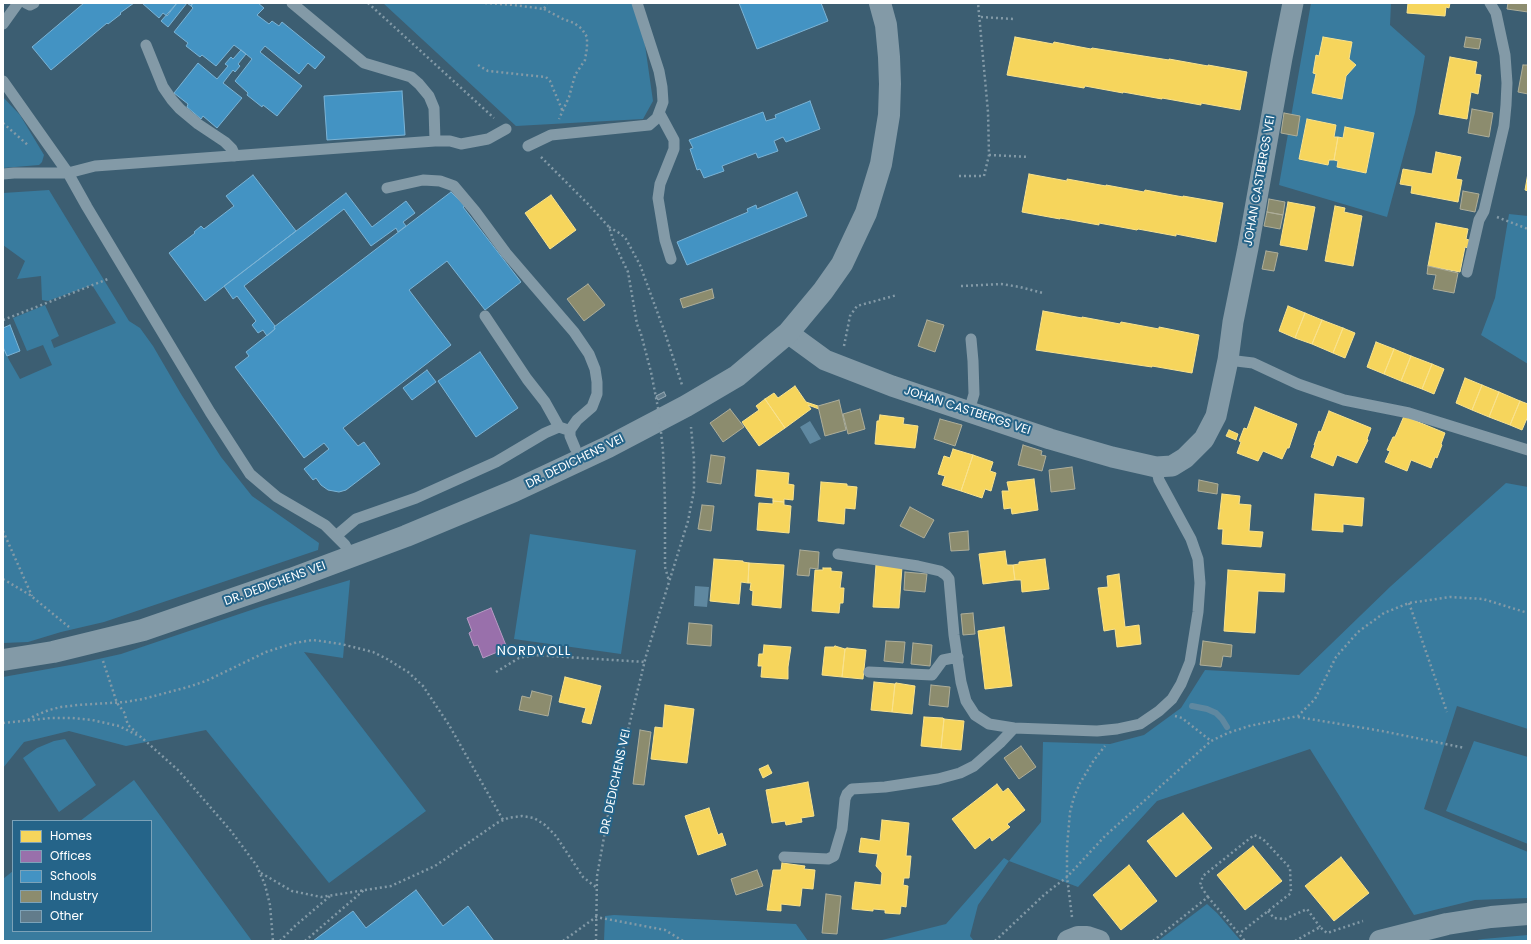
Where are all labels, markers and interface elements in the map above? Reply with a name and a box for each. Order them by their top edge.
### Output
street label: JOHAN CASTBERGS VEI [1241,115,1279,247]
street label: JOHAN CASTBERGS VEI [902,384,1032,438]
street label: DR. DEDICHENS VEI [524,432,626,492]
street label: DR. DEDICHENS VEI [222,559,328,609]
district label: NORDVOLL [497,644,571,660]
street label: DR. DEDICHENS VEI [598,728,634,836]
legend [12,820,152,932]
text: Homes [50,827,92,844]
text: Offices [50,847,91,864]
text: Schools [50,867,97,884]
text: Industry [50,887,98,904]
text: Other [50,907,83,924]

